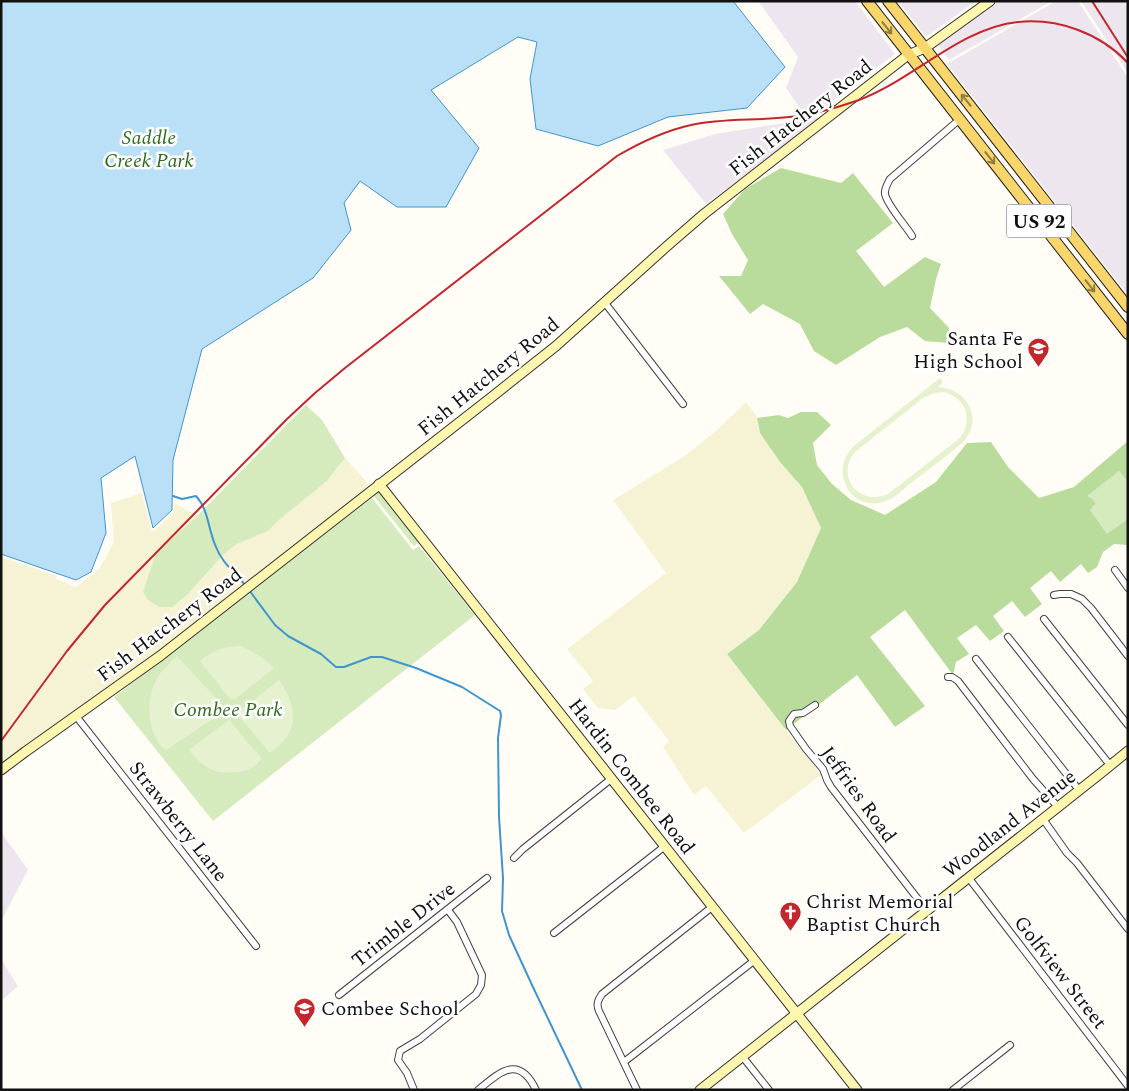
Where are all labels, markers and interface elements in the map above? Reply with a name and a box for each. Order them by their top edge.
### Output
one-way arrow [882,21,893,34]
street label: Fish Hatchery Road [722,52,879,184]
one-way arrow [960,94,971,107]
park label: Saddle Creek Park [104,123,195,176]
one-way arrow [984,151,995,164]
road number: US 92 [1006,205,1072,238]
one-way arrow [1084,279,1095,292]
street label: Fish Hatchery Road [411,310,566,444]
place label: Santa Fe High School [913,324,1023,377]
school or university icon: Santa Fe High School [1027,337,1051,368]
street label: Fish Hatchery Road [91,560,249,689]
street label: Hardin Combee Road [561,692,702,861]
park label: Combee Park [173,695,283,725]
street label: Jeffries Road [813,740,904,849]
street label: Strawberry Lane [121,755,235,888]
street label: Woodland Avenue [937,762,1083,885]
street label: Trimble Drive [345,875,462,975]
place label: Christ Memorial Baptist Church [806,887,954,940]
church icon: Christ Memorial Baptist Church [778,901,802,932]
street label: Golfview Street [1006,909,1114,1036]
place label: Combee School [321,994,459,1024]
school or university icon: Combee School [293,996,317,1027]

